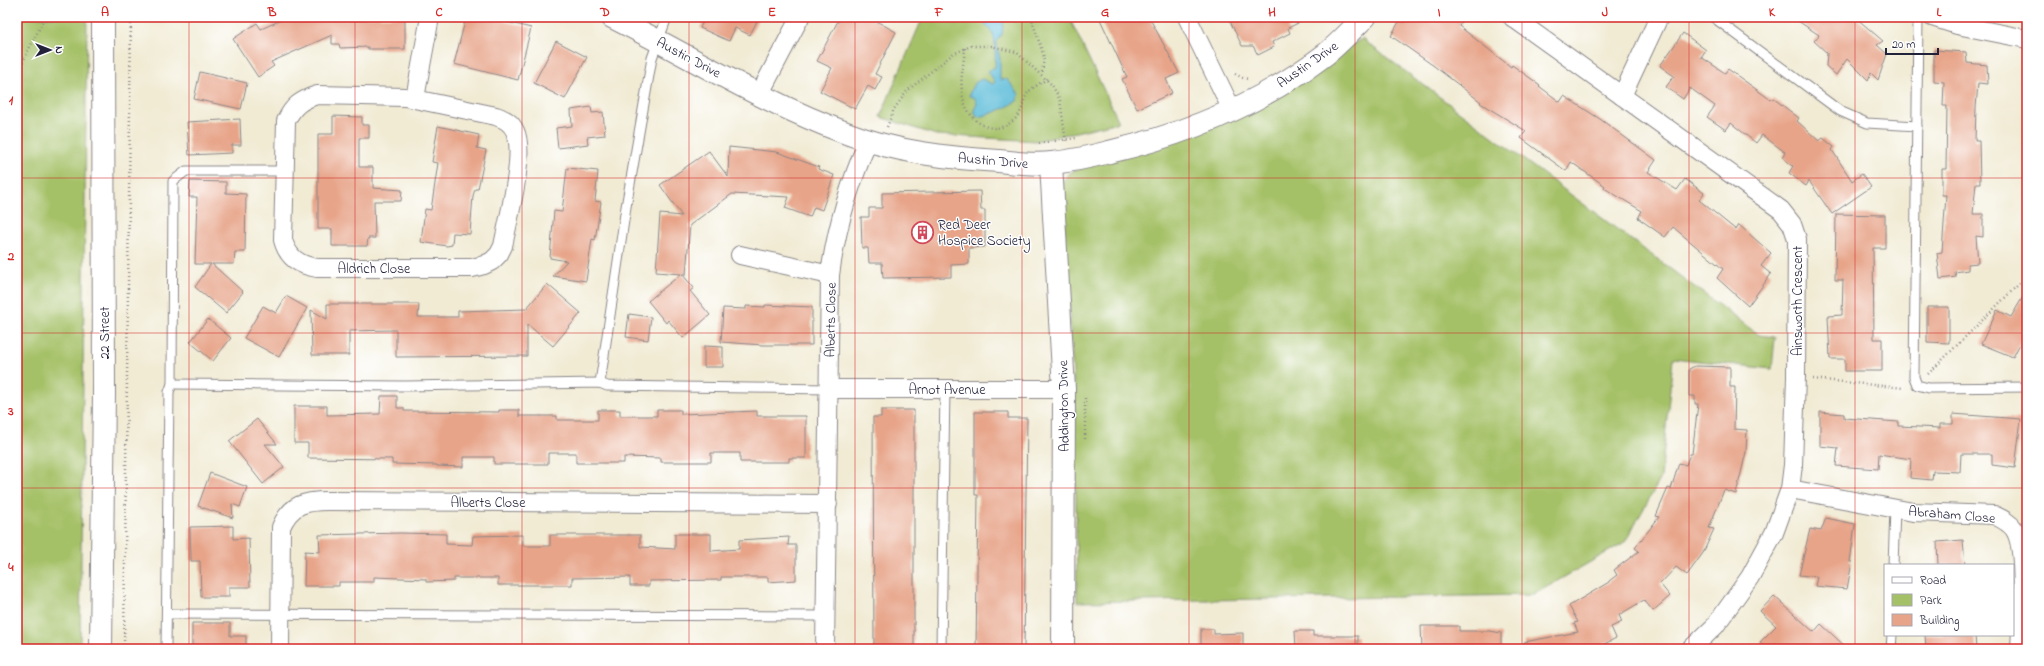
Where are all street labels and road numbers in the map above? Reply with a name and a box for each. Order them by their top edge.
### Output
street label: Austin Drive [652,32,725,85]
street label: Austin Drive [1273,36,1343,94]
street label: Austin Drive [957,148,1030,175]
street label: Ainsworth Crescent [1788,246,1809,356]
street label: Aldrich Close [338,259,411,280]
street label: Alberts Close [820,282,843,358]
street label: 22 Street [95,306,116,359]
street label: Addington Drive [1053,359,1077,452]
street label: Arnot Avenue [908,380,986,401]
street label: Alberts Close [450,493,526,514]
street label: Abraham Close [1908,501,1997,530]

